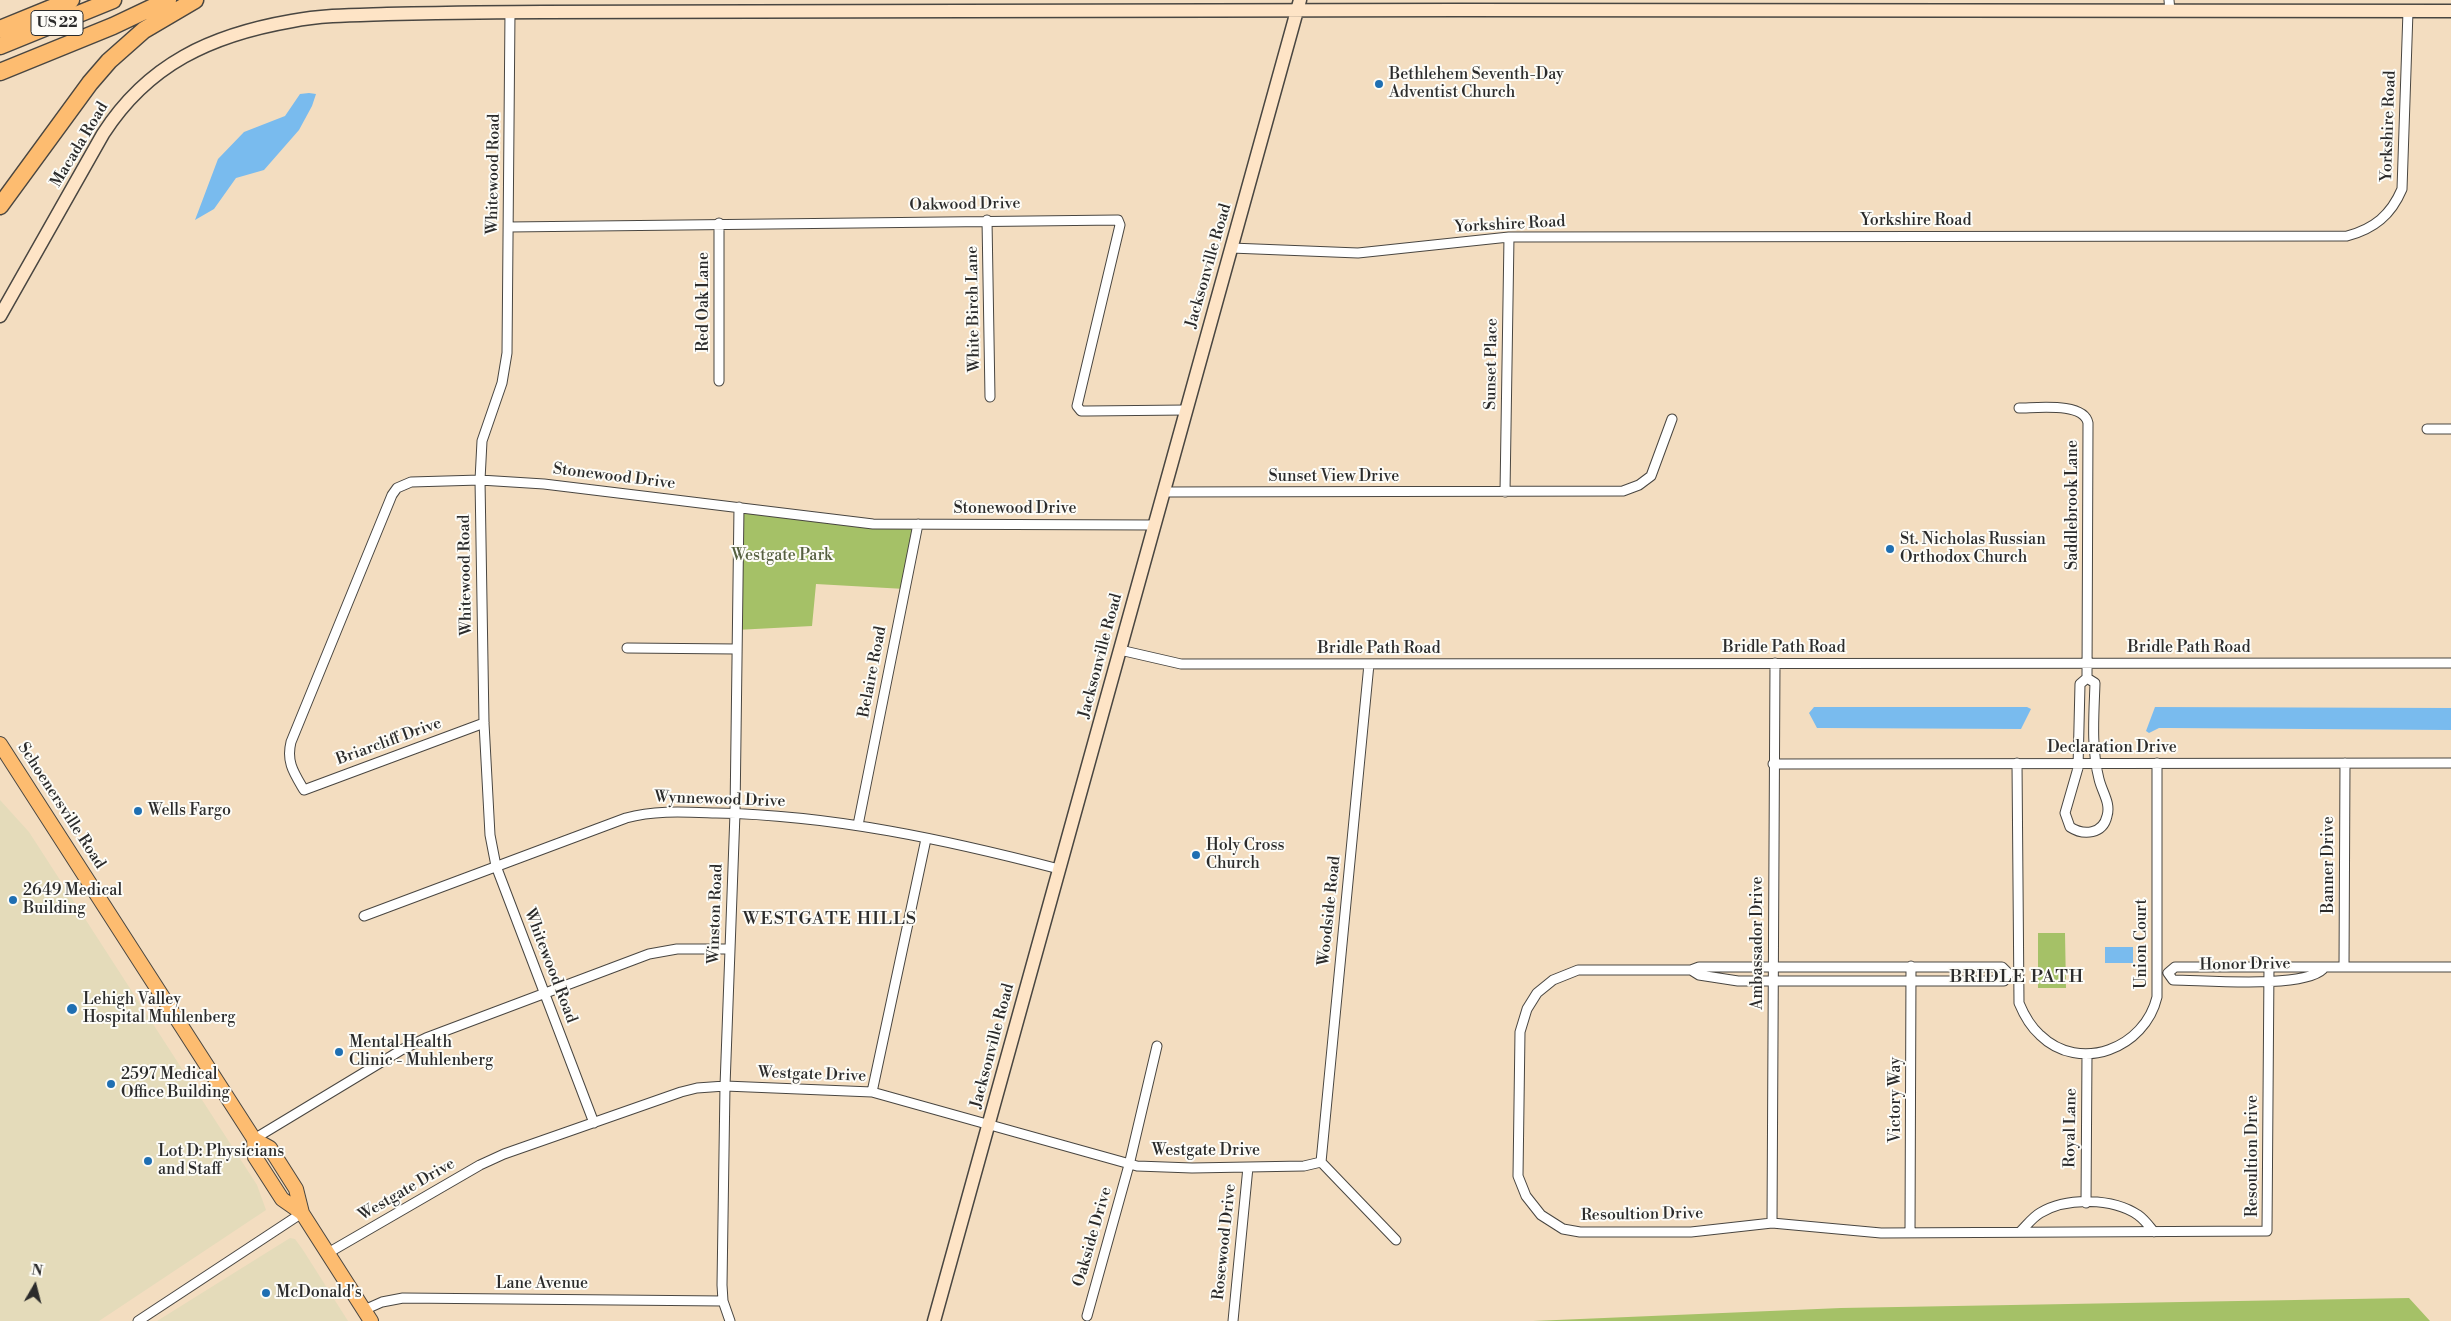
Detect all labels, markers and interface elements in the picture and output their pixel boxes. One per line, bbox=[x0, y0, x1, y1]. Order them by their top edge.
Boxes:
road number: US 22 bbox=[31, 10, 83, 36]
place label: Bethlehem Seventh-Day Adventist Church bbox=[1389, 65, 1564, 103]
street label: Yorkshire Road bbox=[2377, 70, 2401, 182]
marker: Bethlehem Seventh-Day Adventist Church bbox=[1373, 78, 1385, 90]
street label: Macada Road bbox=[47, 99, 113, 191]
street label: Whitewood Road bbox=[483, 113, 505, 235]
street label: Oakwood Drive bbox=[909, 194, 1021, 216]
street label: Jacksonville Road bbox=[1182, 202, 1236, 330]
street label: Yorkshire Road bbox=[1860, 211, 1972, 231]
street label: Yorkshire Road bbox=[1454, 213, 1566, 237]
street label: White Birch Lane bbox=[963, 246, 985, 372]
street label: Red Oak Lane bbox=[694, 252, 714, 352]
street label: Sunset Place bbox=[1482, 318, 1502, 410]
street label: Saddlebrook Lane bbox=[2063, 440, 2083, 570]
street label: Stonewood Drive bbox=[552, 460, 676, 494]
street label: Sunset View Drive bbox=[1269, 467, 1399, 487]
street label: Stonewood Drive bbox=[953, 499, 1077, 519]
street label: Whitewood Road bbox=[455, 514, 477, 636]
place label: St. Nicholas Russian Orthodox Church bbox=[1900, 530, 2046, 568]
marker: St. Nicholas Russian Orthodox Church bbox=[1884, 543, 1896, 555]
park label: Westgate Park bbox=[732, 546, 832, 566]
street label: Jacksonville Road bbox=[1075, 591, 1127, 721]
street label: Belaire Road bbox=[855, 625, 891, 719]
street label: Bridle Path Road bbox=[1723, 638, 1845, 658]
street label: Bridle Path Road bbox=[2128, 638, 2250, 658]
street label: Bridle Path Road bbox=[1318, 639, 1440, 659]
street label: Briarcliff Drive bbox=[334, 714, 444, 770]
street label: Declaration Drive bbox=[2047, 738, 2177, 758]
street label: Schoenersville Road bbox=[13, 739, 109, 873]
street label: Wynnewood Drive bbox=[654, 788, 786, 812]
place label: Wells Fargo bbox=[148, 801, 231, 821]
marker: Wells Fargo bbox=[132, 805, 144, 817]
street label: Banner Drive bbox=[2319, 816, 2339, 914]
place label: Holy Cross Church bbox=[1206, 836, 1284, 874]
marker: Holy Cross Church bbox=[1190, 849, 1202, 861]
street label: Woodside Road bbox=[1315, 855, 1345, 967]
street label: Winston Road bbox=[705, 864, 727, 964]
street label: Ambassador Drive bbox=[1748, 876, 1768, 1010]
place label: 2649 Medical Building bbox=[23, 881, 122, 919]
marker: 2649 Medical Building bbox=[7, 894, 19, 906]
street label: Union Court bbox=[2132, 899, 2152, 989]
street label: Whitewood Road bbox=[519, 906, 581, 1026]
district label: WESTGATE HILLS bbox=[741, 909, 919, 931]
street label: Honor Drive bbox=[2199, 955, 2291, 975]
district label: BRIDLE PATH bbox=[1948, 967, 2086, 989]
street label: Jacksonville Road bbox=[967, 981, 1019, 1111]
place label: Lehigh Valley Hospital Muhlenberg bbox=[83, 990, 236, 1028]
marker: Lehigh Valley Hospital Muhlenberg bbox=[65, 1002, 79, 1016]
place label: Mental Health Clinic - Muhlenberg bbox=[349, 1033, 493, 1071]
marker: Mental Health Clinic - Muhlenberg bbox=[333, 1046, 345, 1058]
street label: Victory Way bbox=[1886, 1057, 1906, 1143]
street label: Westgate Drive bbox=[757, 1064, 867, 1086]
place label: 2597 Medical Office Building bbox=[121, 1065, 230, 1103]
marker: 2597 Medical Office Building bbox=[105, 1078, 117, 1090]
street label: Royal Lane bbox=[2061, 1088, 2081, 1168]
street label: Resoultion Drive bbox=[2243, 1095, 2263, 1217]
street label: Westgate Drive bbox=[1152, 1141, 1260, 1161]
place label: Lot D: Physicians and Staff bbox=[158, 1142, 284, 1180]
marker: Lot D: Physicians and Staff bbox=[142, 1155, 154, 1167]
street label: Westgate Drive bbox=[355, 1155, 459, 1225]
street label: Rosewood Drive bbox=[1209, 1183, 1241, 1301]
street label: Oakside Drive bbox=[1070, 1185, 1116, 1289]
street label: Resoultion Drive bbox=[1581, 1204, 1703, 1226]
north arrow bbox=[10, 1261, 60, 1311]
text: N bbox=[30, 1261, 44, 1281]
street label: Lane Avenue bbox=[496, 1274, 588, 1294]
place label: McDonald's bbox=[276, 1283, 362, 1303]
marker: McDonald's bbox=[260, 1287, 272, 1299]

